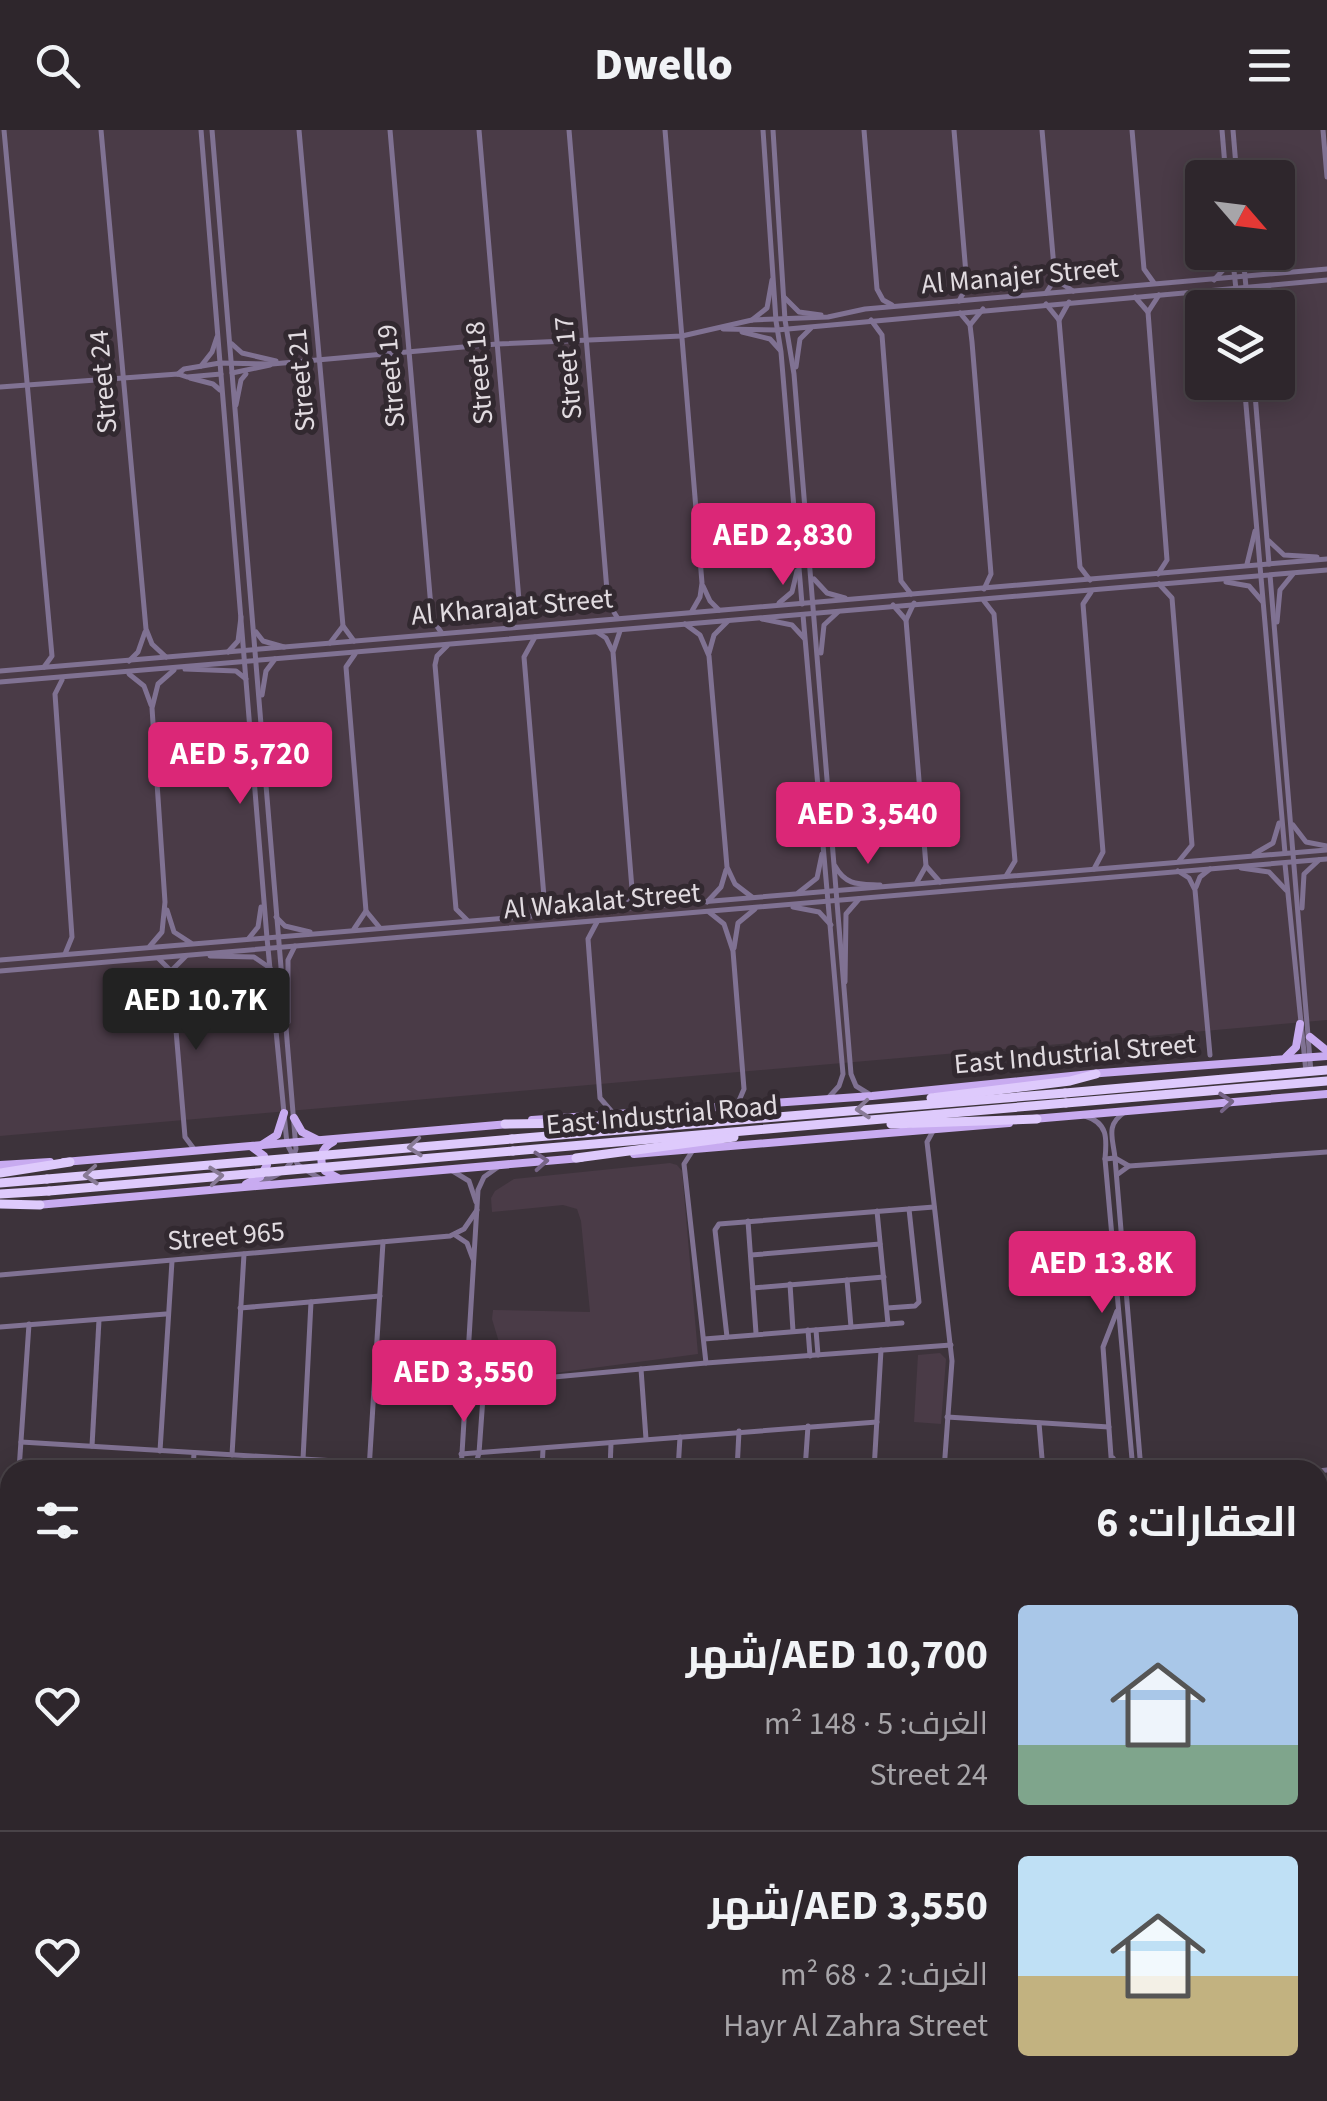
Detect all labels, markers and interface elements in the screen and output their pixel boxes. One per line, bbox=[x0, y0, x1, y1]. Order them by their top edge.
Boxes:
text: Dwello bbox=[594, 33, 733, 97]
icon: search bbox=[30, 38, 85, 93]
icon: menu bbox=[1242, 38, 1297, 93]
north arrow bbox=[1185, 160, 1295, 270]
map controls bbox=[1185, 160, 1295, 400]
street label: Al Manajer Street bbox=[920, 247, 1121, 305]
button: layers bbox=[1185, 290, 1295, 400]
street label: Street 17 bbox=[544, 315, 592, 421]
street label: Street 18 bbox=[455, 320, 503, 426]
street label: Street 19 bbox=[367, 323, 415, 429]
street label: Street 21 bbox=[277, 327, 325, 433]
street label: Street 24 bbox=[79, 329, 127, 435]
pin: AED 2,830 bbox=[669, 503, 897, 588]
text: AED 2,830 bbox=[713, 512, 853, 558]
street label: Al Kharajat Street bbox=[409, 578, 615, 636]
pin: AED 5,720 bbox=[126, 722, 354, 807]
text: AED 5,720 bbox=[170, 731, 310, 777]
pin: AED 3,540 bbox=[754, 782, 982, 867]
text: AED 3,540 bbox=[798, 791, 938, 837]
street label: Al Wakalat Street bbox=[502, 872, 703, 930]
pin: AED 10.7K bbox=[82, 968, 310, 1053]
text: AED 10.7K bbox=[125, 977, 267, 1023]
street label: East Industrial Street bbox=[952, 1023, 1198, 1085]
street label: East Industrial Road bbox=[544, 1085, 780, 1145]
one-way arrow bbox=[1218, 1092, 1234, 1113]
one-way arrow bbox=[854, 1097, 870, 1119]
one-way arrow bbox=[407, 1136, 423, 1157]
one-way arrow bbox=[533, 1151, 549, 1172]
one-way arrow bbox=[83, 1163, 99, 1185]
one-way arrow bbox=[208, 1166, 224, 1188]
street label: Street 965 bbox=[166, 1211, 286, 1261]
pin: AED 13.8K bbox=[988, 1231, 1216, 1316]
text: AED 13.8K bbox=[1031, 1240, 1173, 1286]
pin: AED 3,550 bbox=[350, 1340, 578, 1425]
text: AED 3,550 bbox=[394, 1349, 534, 1395]
icon: filters bbox=[30, 1493, 85, 1548]
text: العقارات: 6 bbox=[1096, 1493, 1298, 1553]
text: AED 10,700/شهر bbox=[686, 1625, 988, 1685]
icon: home bbox=[1098, 1645, 1218, 1765]
icon: heart bbox=[30, 1678, 85, 1733]
text: الغرف: 5 · 148 m² bbox=[764, 1701, 988, 1747]
text: Street 24 bbox=[870, 1752, 988, 1798]
text: AED 3,550/شهر bbox=[708, 1876, 988, 1936]
icon: home bbox=[1098, 1896, 1218, 2016]
icon: heart bbox=[30, 1929, 85, 1984]
text: الغرف: 2 · 68 m² bbox=[780, 1952, 988, 1998]
text: Hayr Al Zahra Street bbox=[723, 2003, 988, 2049]

